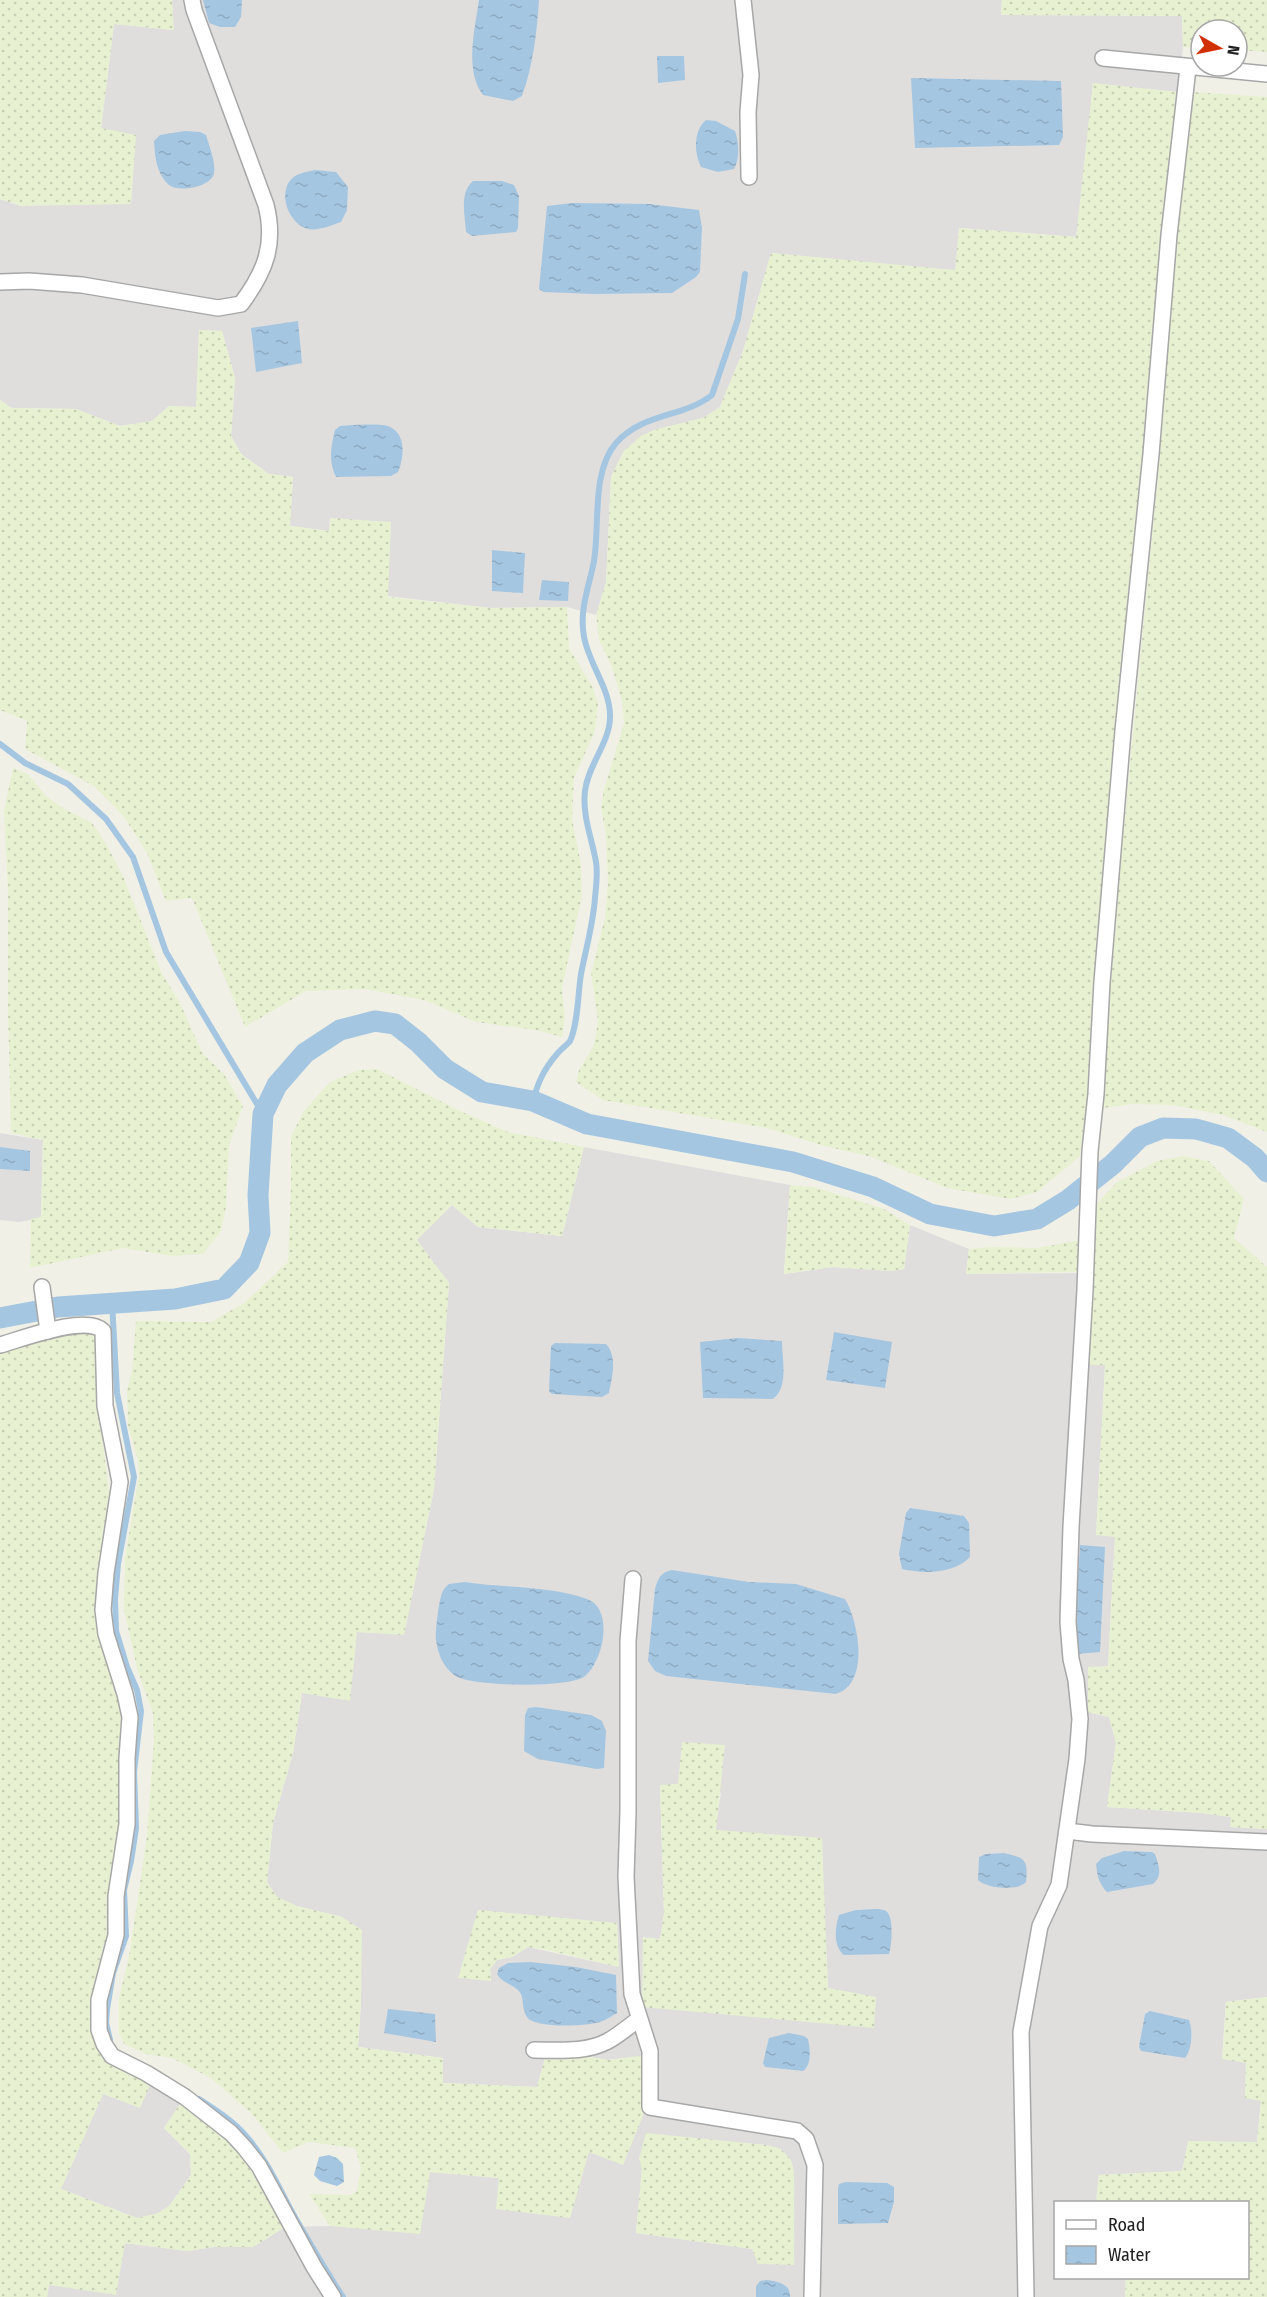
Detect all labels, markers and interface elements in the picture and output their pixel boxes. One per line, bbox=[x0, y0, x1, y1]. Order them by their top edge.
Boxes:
north arrow bbox=[1189, 18, 1249, 78]
text: N bbox=[1223, 44, 1243, 56]
legend bbox=[1054, 2201, 1249, 2279]
text: Road bbox=[1108, 2214, 1145, 2236]
text: Water bbox=[1108, 2244, 1151, 2266]

